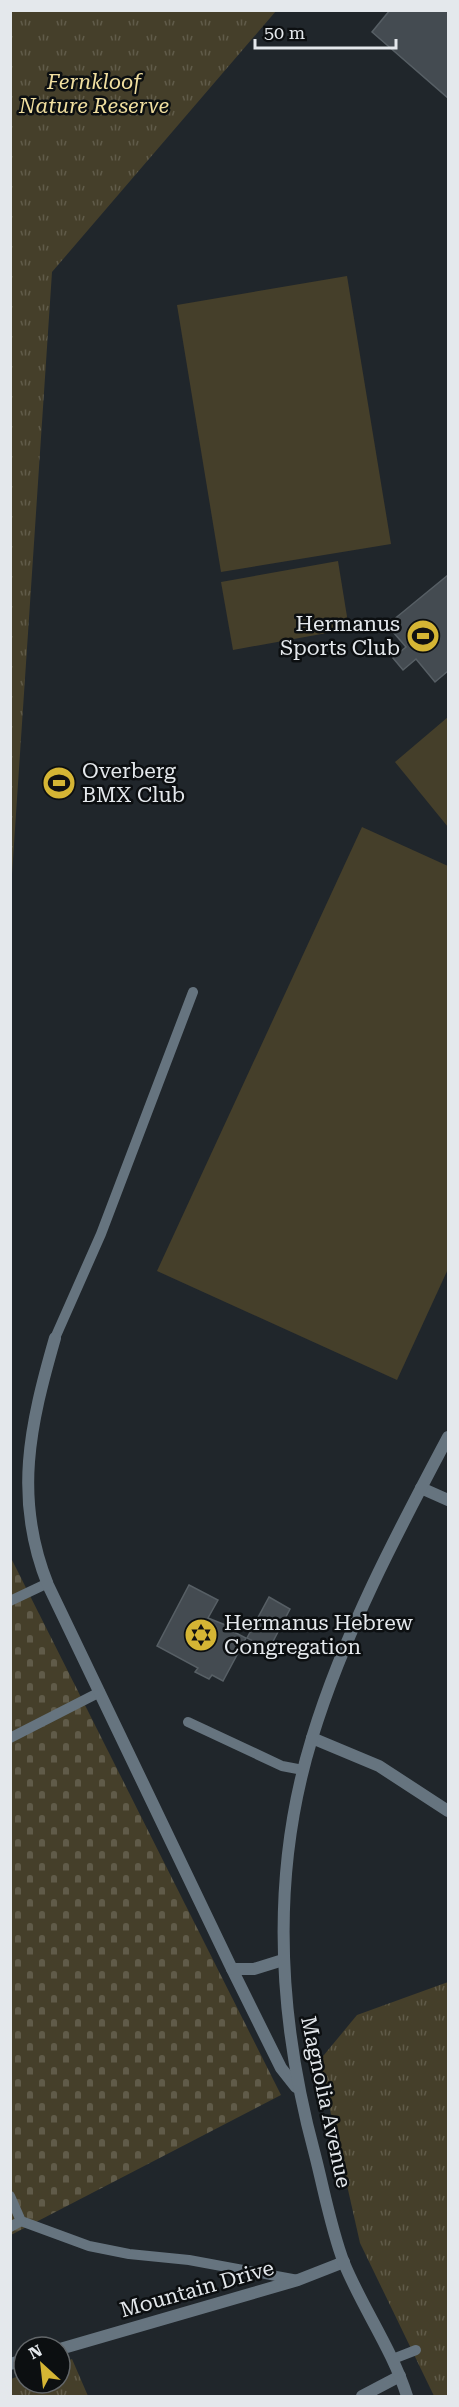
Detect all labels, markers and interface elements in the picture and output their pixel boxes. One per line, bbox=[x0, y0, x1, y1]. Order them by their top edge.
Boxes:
scale bar bbox=[255, 12, 396, 50]
text: 50 m bbox=[264, 22, 305, 43]
park label: Fernkloof Nature Reserve bbox=[18, 70, 169, 118]
place label: Hermanus Sports Club bbox=[280, 612, 400, 660]
sports icon: Hermanus Sports Club bbox=[405, 618, 441, 654]
place label: Overberg BMX Club bbox=[82, 759, 185, 807]
sports icon: Overberg BMX Club bbox=[41, 765, 77, 801]
place label: Hermanus Hebrew Congregation bbox=[224, 1611, 414, 1659]
synagogue icon: Hermanus Hebrew Congregation bbox=[183, 1617, 219, 1653]
street label: Magnolia Avenue bbox=[296, 2014, 356, 2190]
street label: Mountain Drive bbox=[117, 2256, 277, 2322]
north arrow bbox=[12, 2335, 72, 2395]
text: N bbox=[26, 2341, 45, 2363]

